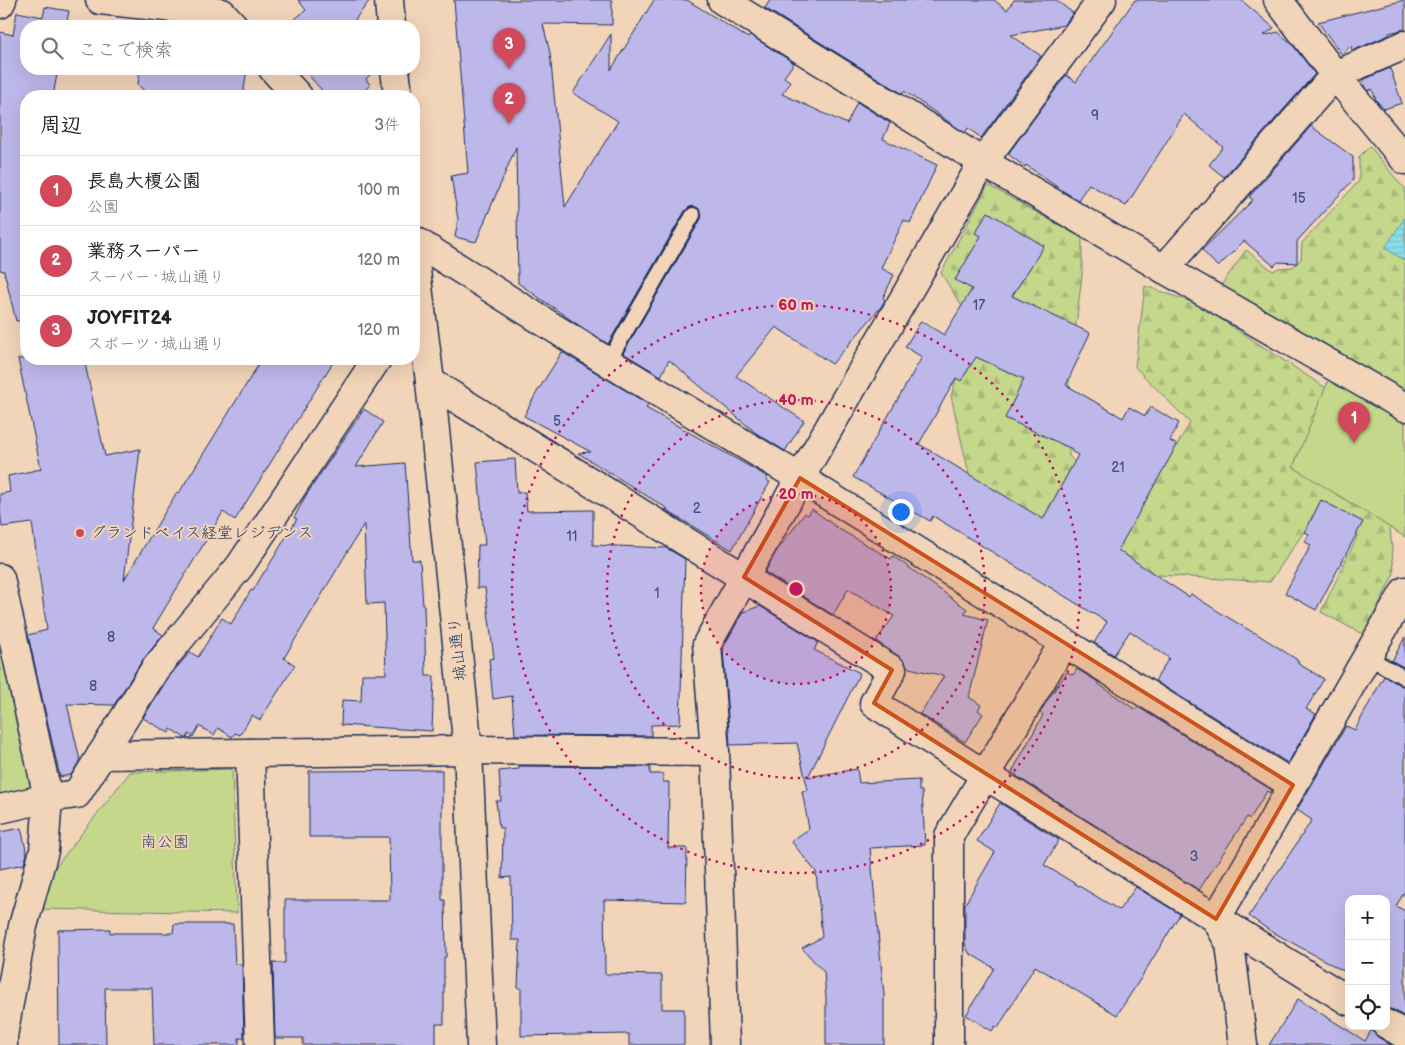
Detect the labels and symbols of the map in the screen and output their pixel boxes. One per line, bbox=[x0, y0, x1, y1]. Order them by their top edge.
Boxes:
pin: 3 bbox=[493, 28, 525, 69]
pin: 2 bbox=[493, 83, 525, 124]
house number: 9 bbox=[1091, 107, 1099, 124]
house number: 15 bbox=[1292, 190, 1306, 207]
text: 60 m bbox=[778, 296, 814, 315]
house number: 17 bbox=[973, 297, 985, 314]
text: 40 m bbox=[778, 391, 814, 410]
pin: 1 bbox=[1338, 402, 1370, 443]
house number: 5 bbox=[553, 413, 561, 430]
house number: 21 bbox=[1111, 459, 1125, 476]
text: 20 m bbox=[779, 485, 814, 504]
your location bbox=[888, 499, 914, 525]
house number: 2 bbox=[693, 500, 702, 517]
place label: グランドベイス経堂レジデンス bbox=[90, 524, 313, 543]
marker: グランドベイス経堂レジデンス bbox=[74, 527, 86, 539]
house number: 11 bbox=[567, 528, 577, 545]
centre of rings bbox=[787, 580, 805, 598]
house number: 1 bbox=[654, 585, 660, 602]
street label: 城山通り bbox=[445, 616, 471, 682]
house number: 8 bbox=[107, 629, 115, 646]
house number: 8 bbox=[89, 678, 97, 695]
park label: 南公園 bbox=[141, 833, 189, 852]
house number: 3 bbox=[1190, 848, 1198, 865]

